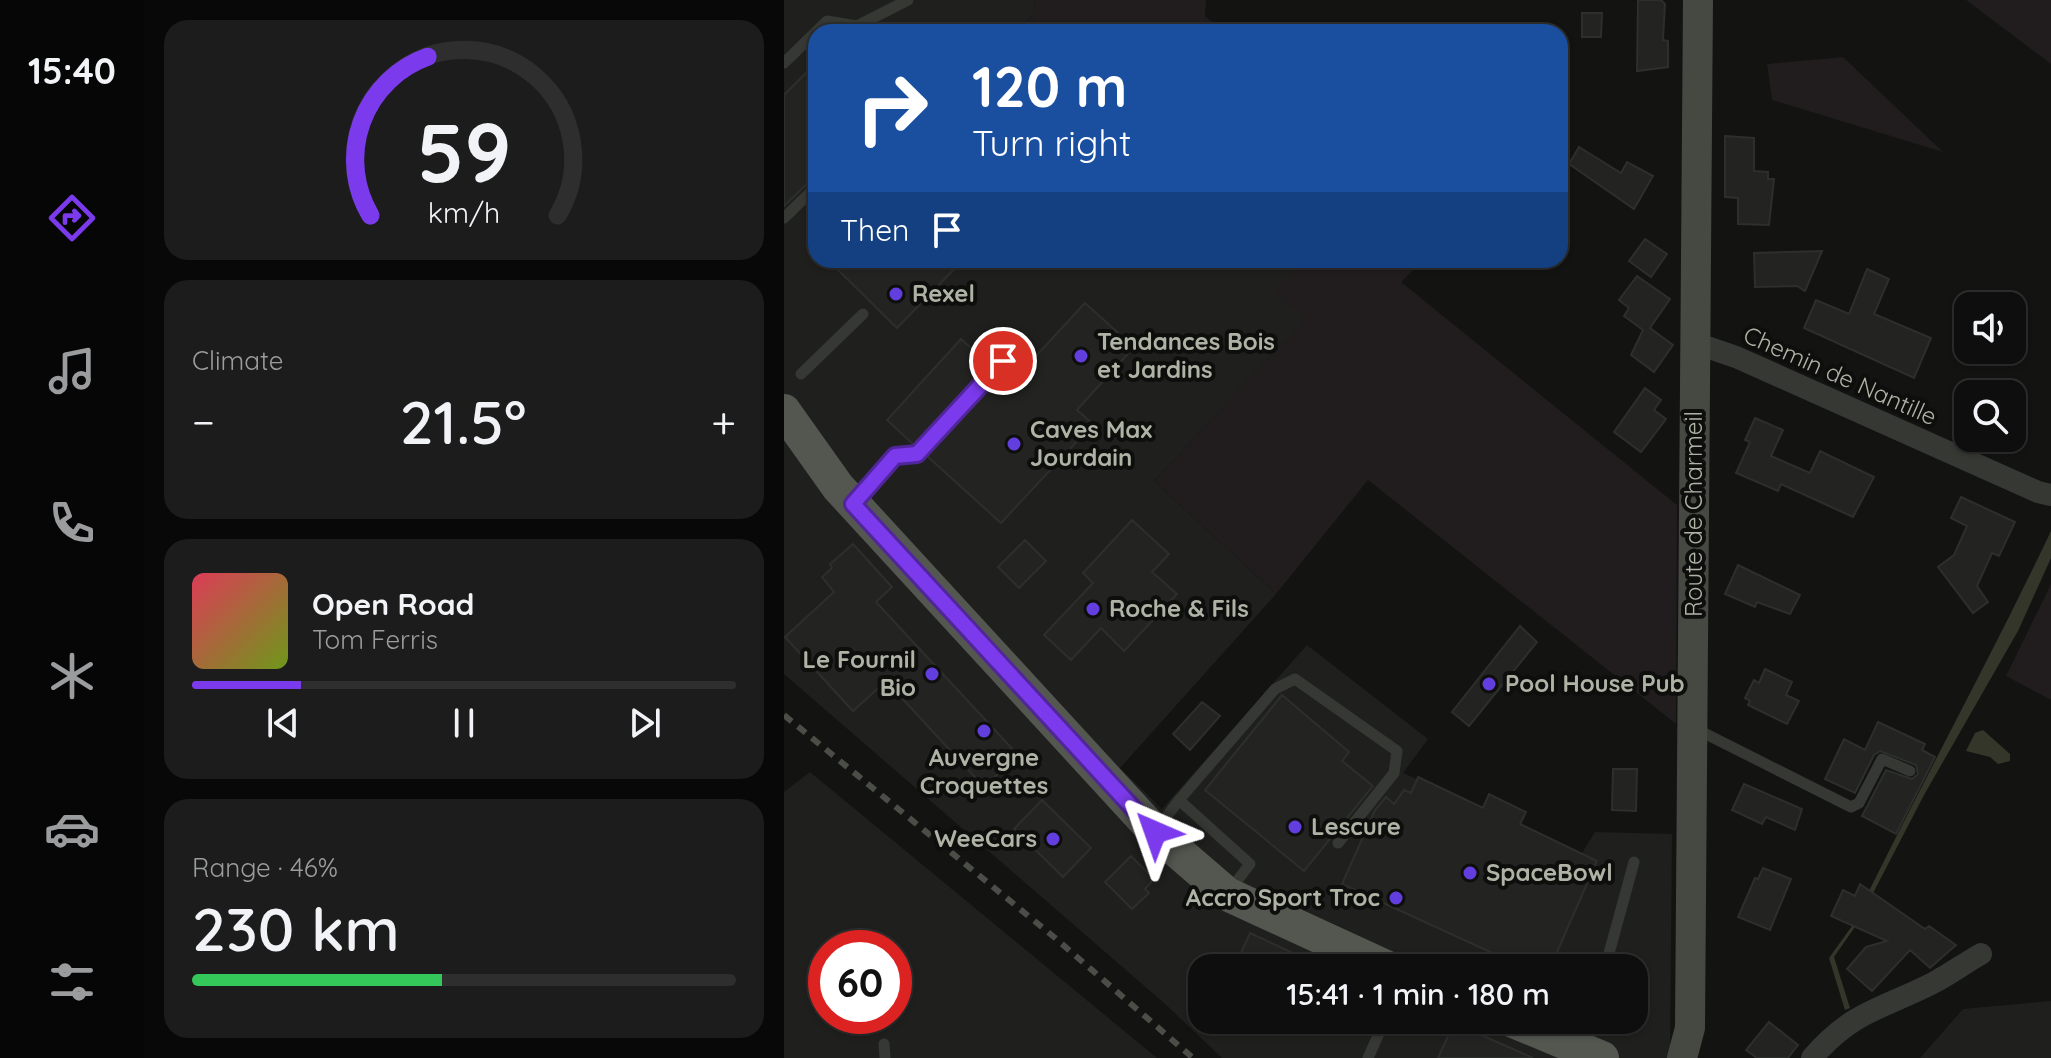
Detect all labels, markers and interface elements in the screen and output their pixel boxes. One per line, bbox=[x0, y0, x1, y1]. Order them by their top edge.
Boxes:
text: 15:40 bbox=[28, 48, 116, 93]
text: 120 m bbox=[972, 51, 1127, 121]
icon: right bbox=[840, 56, 944, 160]
text: 59 bbox=[416, 98, 512, 202]
text: Turn right bbox=[972, 120, 1131, 165]
icon: directions bbox=[44, 190, 100, 246]
text: km/h bbox=[428, 194, 500, 230]
icon: arrive bbox=[925, 208, 969, 252]
text: Then bbox=[840, 211, 909, 249]
place label: Rexel bbox=[912, 278, 975, 308]
marker: Rexel bbox=[887, 285, 905, 303]
map controls bbox=[1954, 292, 2026, 452]
button: sound bbox=[1954, 292, 2026, 364]
street label: Chemin de Nantille bbox=[1739, 319, 1942, 431]
place label: Tendances Bois et Jardins bbox=[1097, 326, 1275, 384]
pin bbox=[969, 327, 1037, 395]
icon: arrive bbox=[981, 339, 1025, 383]
icon: music bbox=[44, 343, 100, 399]
text: Climate bbox=[192, 344, 283, 377]
marker: Tendances Bois et Jardins bbox=[1072, 347, 1090, 365]
button: search bbox=[1954, 380, 2026, 452]
text: 21.5° bbox=[400, 384, 526, 459]
text: − bbox=[192, 394, 215, 449]
text: + bbox=[711, 394, 736, 449]
street label: Route de Charmeil bbox=[1678, 411, 1708, 617]
place label: Caves Max Jourdain bbox=[1030, 414, 1152, 472]
marker: Caves Max Jourdain bbox=[1005, 435, 1023, 453]
icon: phone bbox=[44, 495, 100, 551]
text: Open Road bbox=[312, 585, 474, 623]
place label: Roche & Fils bbox=[1109, 593, 1249, 623]
marker: Roche & Fils bbox=[1084, 600, 1102, 618]
text: Tom Ferris bbox=[312, 623, 438, 656]
place label: Le Fournil Bio bbox=[803, 644, 916, 702]
icon: climate bbox=[44, 648, 100, 704]
marker: Le Fournil Bio bbox=[923, 665, 941, 683]
place label: Pool House Pub bbox=[1505, 668, 1685, 698]
marker: Pool House Pub bbox=[1480, 675, 1498, 693]
icon: previous bbox=[261, 701, 305, 745]
icon: pause bbox=[442, 701, 486, 745]
icon: next bbox=[623, 701, 667, 745]
marker: Auvergne Croquettes bbox=[975, 722, 993, 740]
place label: Auvergne Croquettes bbox=[920, 742, 1048, 800]
position arrow bbox=[1113, 790, 1197, 874]
icon: car bbox=[44, 801, 100, 857]
place label: Lescure bbox=[1311, 811, 1401, 841]
marker: Lescure bbox=[1286, 818, 1304, 836]
place label: WeeCars bbox=[934, 823, 1037, 853]
marker: WeeCars bbox=[1044, 830, 1062, 848]
text: Range · 46% bbox=[192, 851, 338, 884]
place label: SpaceBowl bbox=[1486, 857, 1613, 887]
marker: SpaceBowl bbox=[1461, 864, 1479, 882]
place label: Accro Sport Troc bbox=[1186, 882, 1380, 912]
marker: Accro Sport Troc bbox=[1387, 889, 1405, 907]
text: 230 km bbox=[192, 891, 400, 966]
speed limit sign: 60 bbox=[808, 930, 912, 1034]
icon: filters bbox=[44, 954, 100, 1010]
text: 15:41 · 1 min · 180 m bbox=[1286, 975, 1550, 1013]

